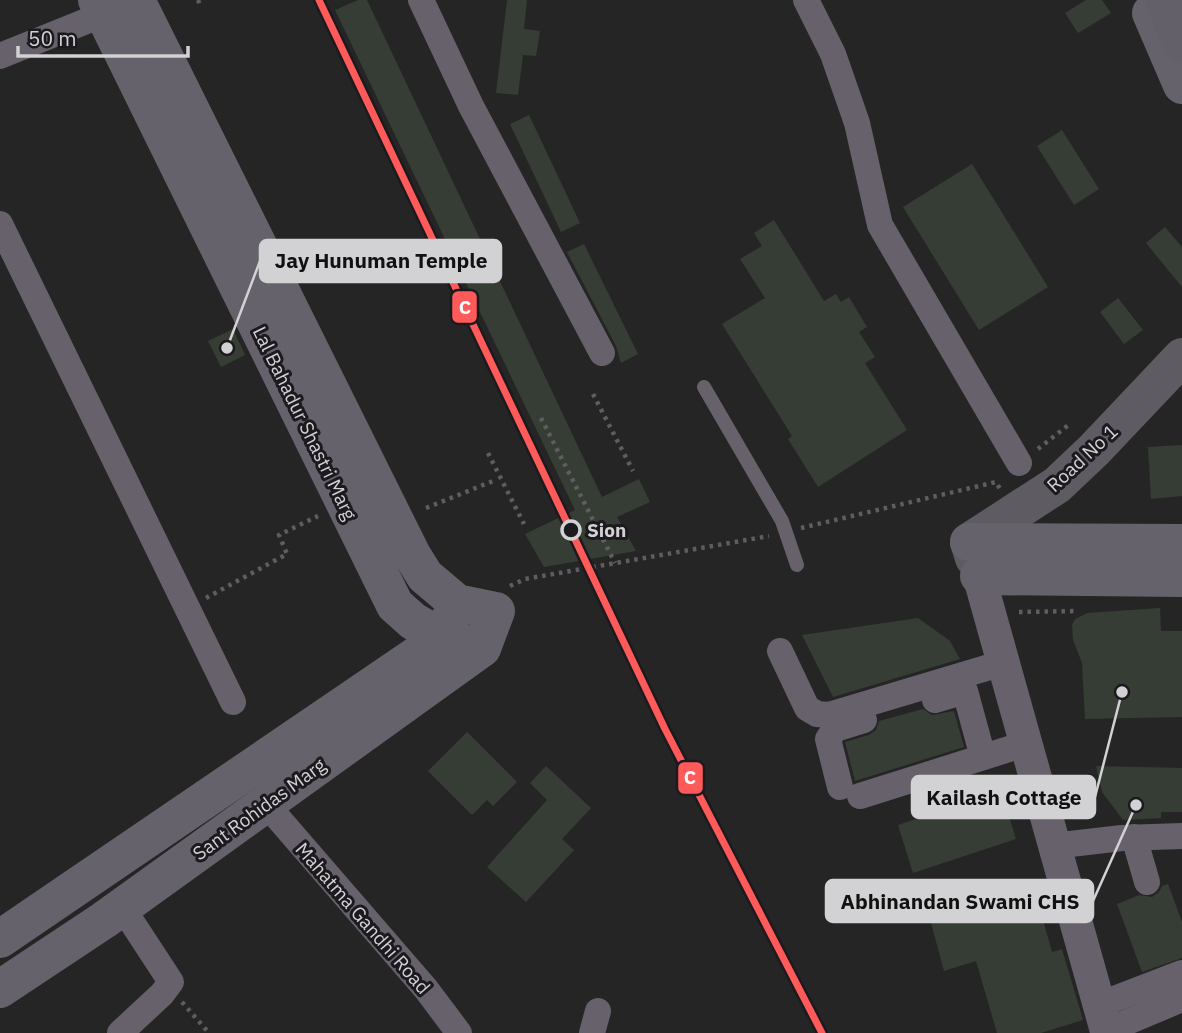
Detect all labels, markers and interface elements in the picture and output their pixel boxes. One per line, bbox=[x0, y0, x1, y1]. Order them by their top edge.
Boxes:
scale bar bbox=[18, 14, 187, 58]
text: 50 m bbox=[28, 24, 77, 52]
callout: Jay Hunuman Temple bbox=[260, 240, 501, 282]
text: Jay Hunuman Temple bbox=[274, 246, 488, 274]
line badge: C bbox=[451, 290, 478, 324]
text: C bbox=[459, 295, 471, 319]
street label: Lal Bahadur Shastri Marg bbox=[248, 322, 362, 524]
street label: Road No 1 bbox=[1042, 419, 1122, 497]
place label: Sion bbox=[587, 518, 626, 542]
marker: Sion bbox=[561, 520, 581, 540]
street label: Sant Rohidas Marg bbox=[188, 753, 330, 865]
line badge: C bbox=[677, 761, 704, 795]
text: C bbox=[684, 765, 696, 789]
callout: Kailash Cottage bbox=[912, 776, 1095, 818]
text: Kailash Cottage bbox=[926, 783, 1082, 811]
street label: Mahatma Gandhi Road bbox=[291, 837, 435, 999]
callout: Abhinandan Swami CHS bbox=[826, 880, 1093, 922]
text: Abhinandan Swami CHS bbox=[841, 887, 1079, 915]

